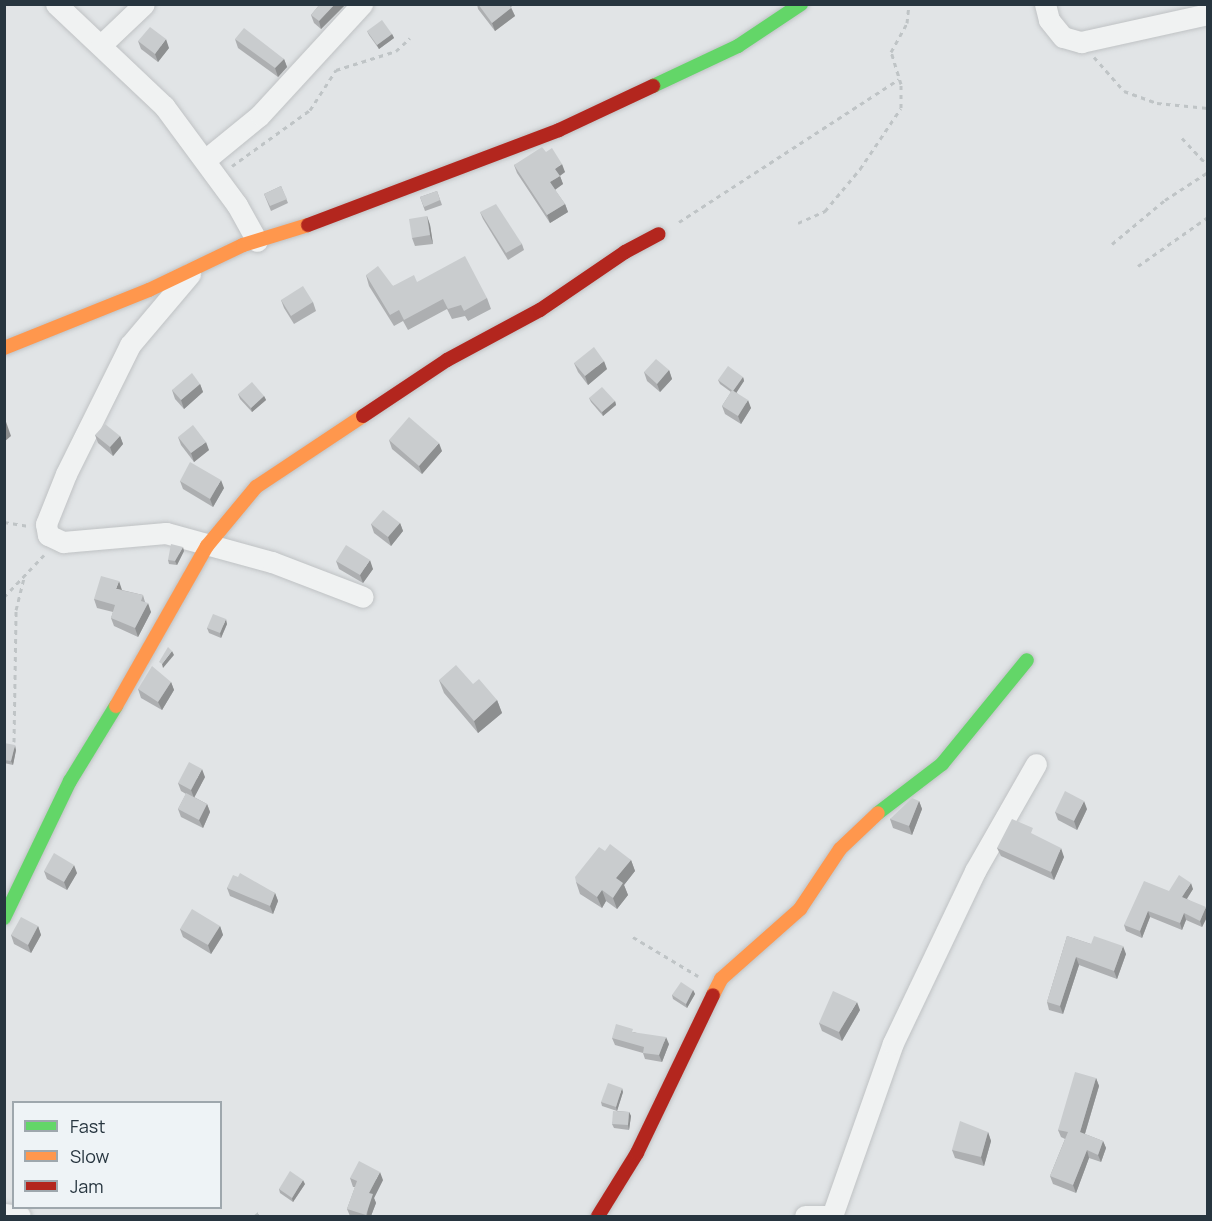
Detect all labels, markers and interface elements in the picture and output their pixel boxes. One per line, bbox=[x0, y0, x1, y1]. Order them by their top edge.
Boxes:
legend bbox=[12, 1101, 222, 1209]
text: Fast bbox=[70, 1114, 105, 1138]
text: Slow bbox=[70, 1144, 109, 1168]
text: Jam bbox=[70, 1174, 104, 1198]

